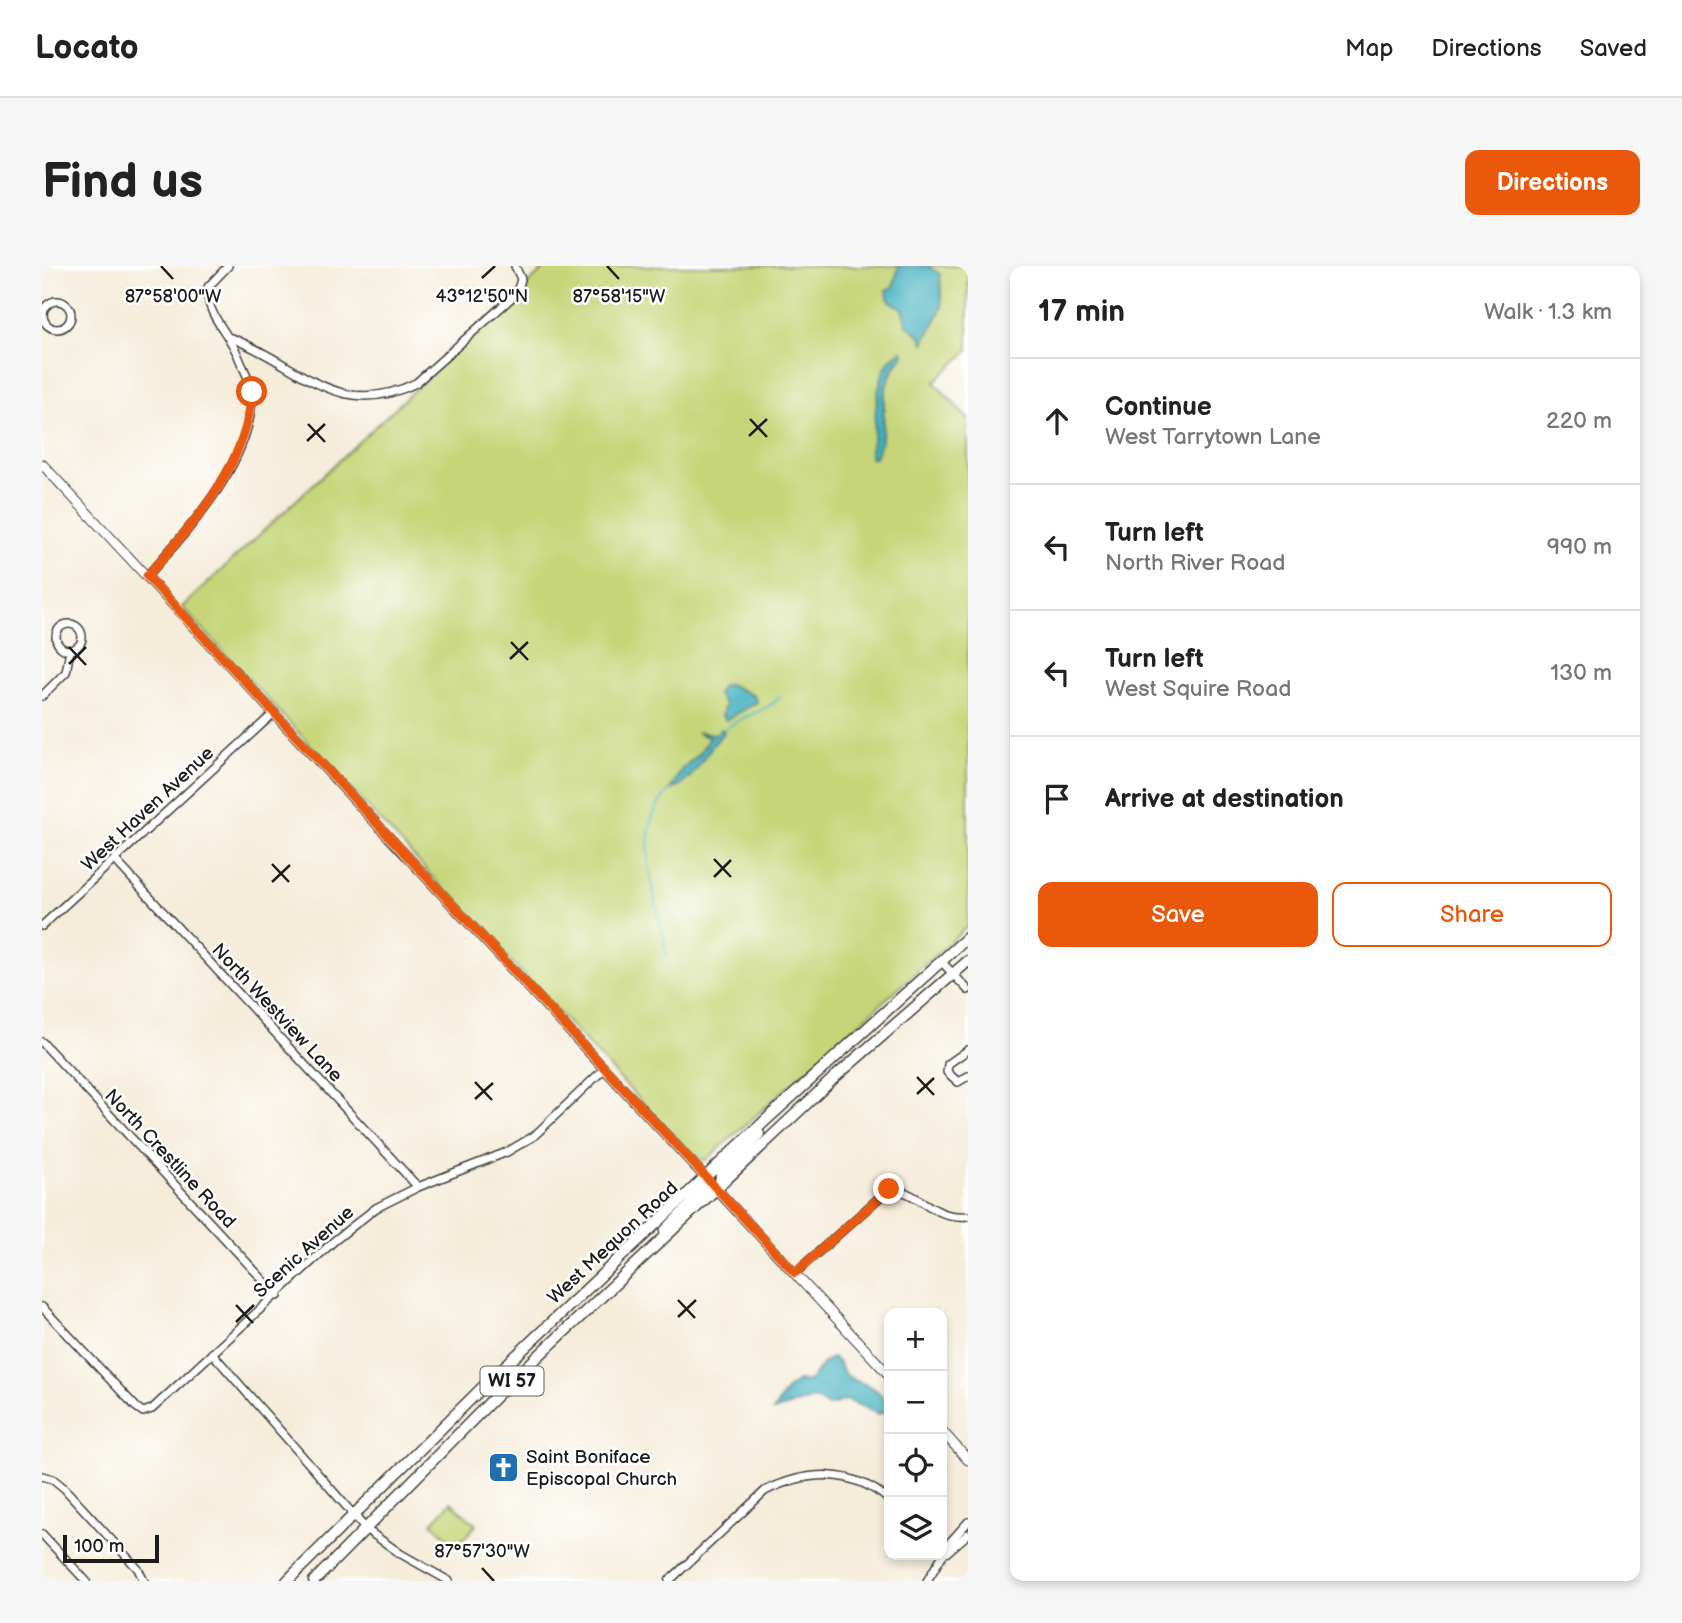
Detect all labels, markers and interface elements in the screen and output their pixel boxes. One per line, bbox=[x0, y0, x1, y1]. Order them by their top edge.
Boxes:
text: Locato bbox=[35, 28, 139, 68]
text: Map bbox=[1345, 34, 1393, 63]
text: Directions bbox=[1431, 34, 1542, 63]
text: Saved bbox=[1580, 34, 1647, 63]
button: Directions bbox=[1465, 150, 1640, 215]
text: Find us bbox=[42, 153, 203, 212]
text: 87°58'00"W bbox=[125, 286, 222, 307]
text: 43°12'50"N bbox=[436, 286, 528, 307]
text: 87°58'15"W bbox=[573, 286, 666, 307]
text: 17 min bbox=[1038, 294, 1125, 330]
text: Walk · 1.3 km bbox=[1484, 298, 1612, 326]
route start bbox=[236, 376, 267, 407]
text: Continue bbox=[1105, 392, 1212, 423]
icon: ahead bbox=[1038, 402, 1076, 440]
text: 220 m bbox=[1546, 407, 1612, 435]
text: West Tarrytown Lane bbox=[1105, 423, 1321, 451]
text: Turn left bbox=[1105, 518, 1204, 549]
icon: left bbox=[1038, 528, 1076, 566]
text: 990 m bbox=[1547, 533, 1612, 561]
text: North River Road bbox=[1105, 549, 1285, 577]
text: Turn left bbox=[1105, 644, 1204, 675]
icon: left bbox=[1038, 654, 1076, 692]
text: 130 m bbox=[1550, 659, 1612, 687]
text: West Squire Road bbox=[1105, 675, 1291, 703]
street label: West Haven Avenue bbox=[77, 742, 219, 876]
icon: arrive bbox=[1038, 780, 1076, 818]
text: Arrive at destination bbox=[1105, 784, 1344, 815]
button: Save bbox=[1038, 882, 1318, 947]
button: Share bbox=[1332, 882, 1612, 947]
street label: North Westview Lane bbox=[207, 939, 347, 1087]
street label: North Crestline Road bbox=[99, 1085, 240, 1233]
route end bbox=[873, 1173, 904, 1204]
street label: West Mequon Road bbox=[543, 1177, 683, 1309]
street label: Scenic Avenue bbox=[249, 1201, 359, 1303]
map controls bbox=[884, 1308, 947, 1560]
button: + bbox=[884, 1308, 947, 1371]
road number: WI 57 bbox=[480, 1366, 544, 1396]
button: − bbox=[884, 1371, 947, 1434]
button: locate bbox=[884, 1434, 947, 1497]
place label: Saint Boniface Episcopal Church bbox=[526, 1446, 677, 1491]
church icon: Saint Boniface Episcopal Church bbox=[486, 1450, 520, 1484]
button: layers bbox=[884, 1497, 947, 1560]
scale bar bbox=[63, 1532, 159, 1564]
text: 100 m bbox=[74, 1535, 125, 1558]
text: 87°57'30"W bbox=[434, 1541, 530, 1562]

